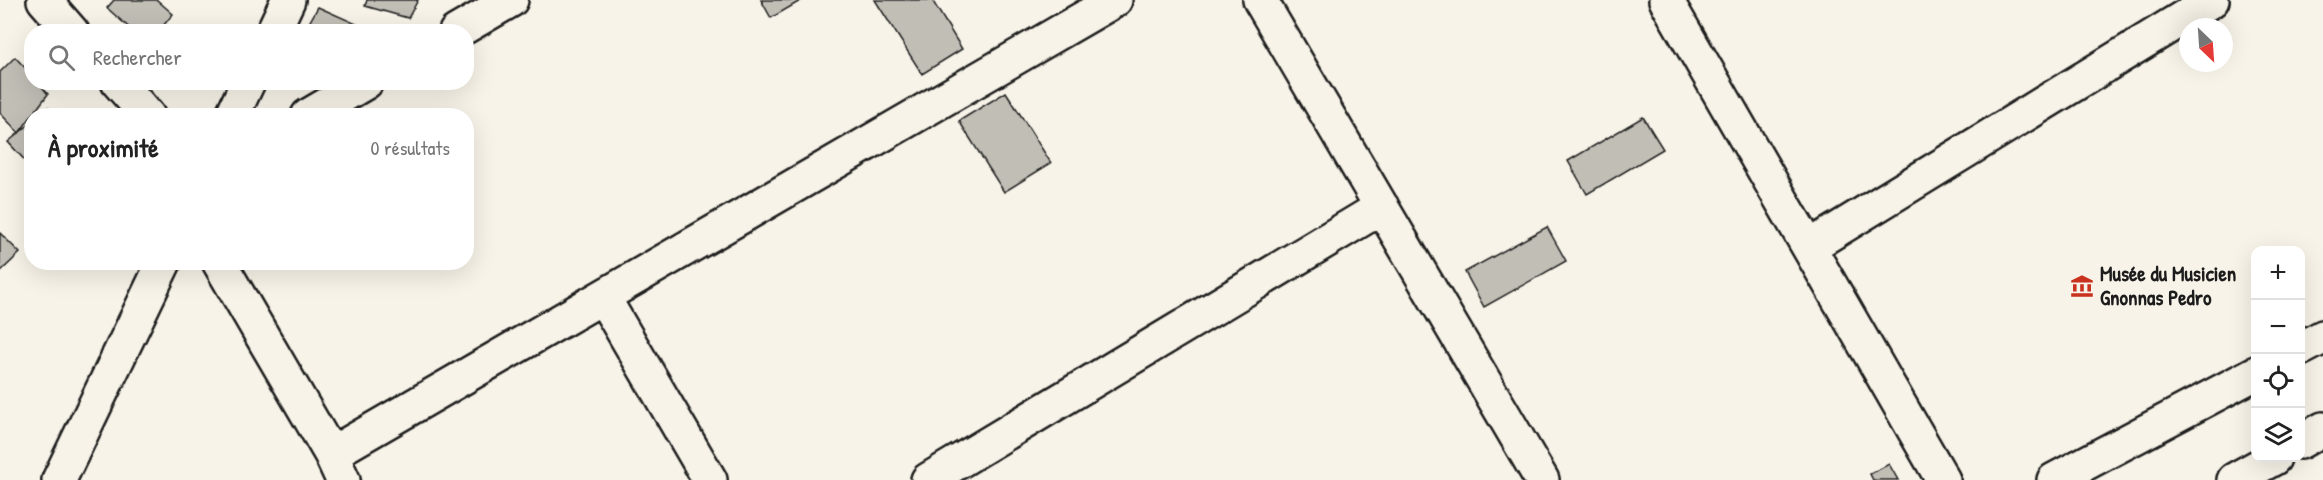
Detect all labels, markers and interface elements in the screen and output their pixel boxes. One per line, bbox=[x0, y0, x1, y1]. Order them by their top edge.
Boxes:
north arrow bbox=[2179, 18, 2233, 72]
search box bbox=[24, 24, 474, 90]
icon: search bbox=[45, 41, 78, 74]
text: Rechercher bbox=[93, 42, 182, 72]
text: À proximité bbox=[48, 130, 159, 165]
text: 0 résultats bbox=[370, 134, 450, 161]
map controls bbox=[2251, 246, 2305, 462]
button: + bbox=[2251, 246, 2305, 300]
place label: Musée du Musicien Gnonnas Pedro bbox=[2100, 259, 2236, 312]
museum icon: Musée du Musicien Gnonnas Pedro bbox=[2069, 273, 2095, 299]
button: − bbox=[2251, 300, 2305, 354]
button: locate bbox=[2251, 354, 2305, 408]
button: layers bbox=[2251, 408, 2305, 462]

